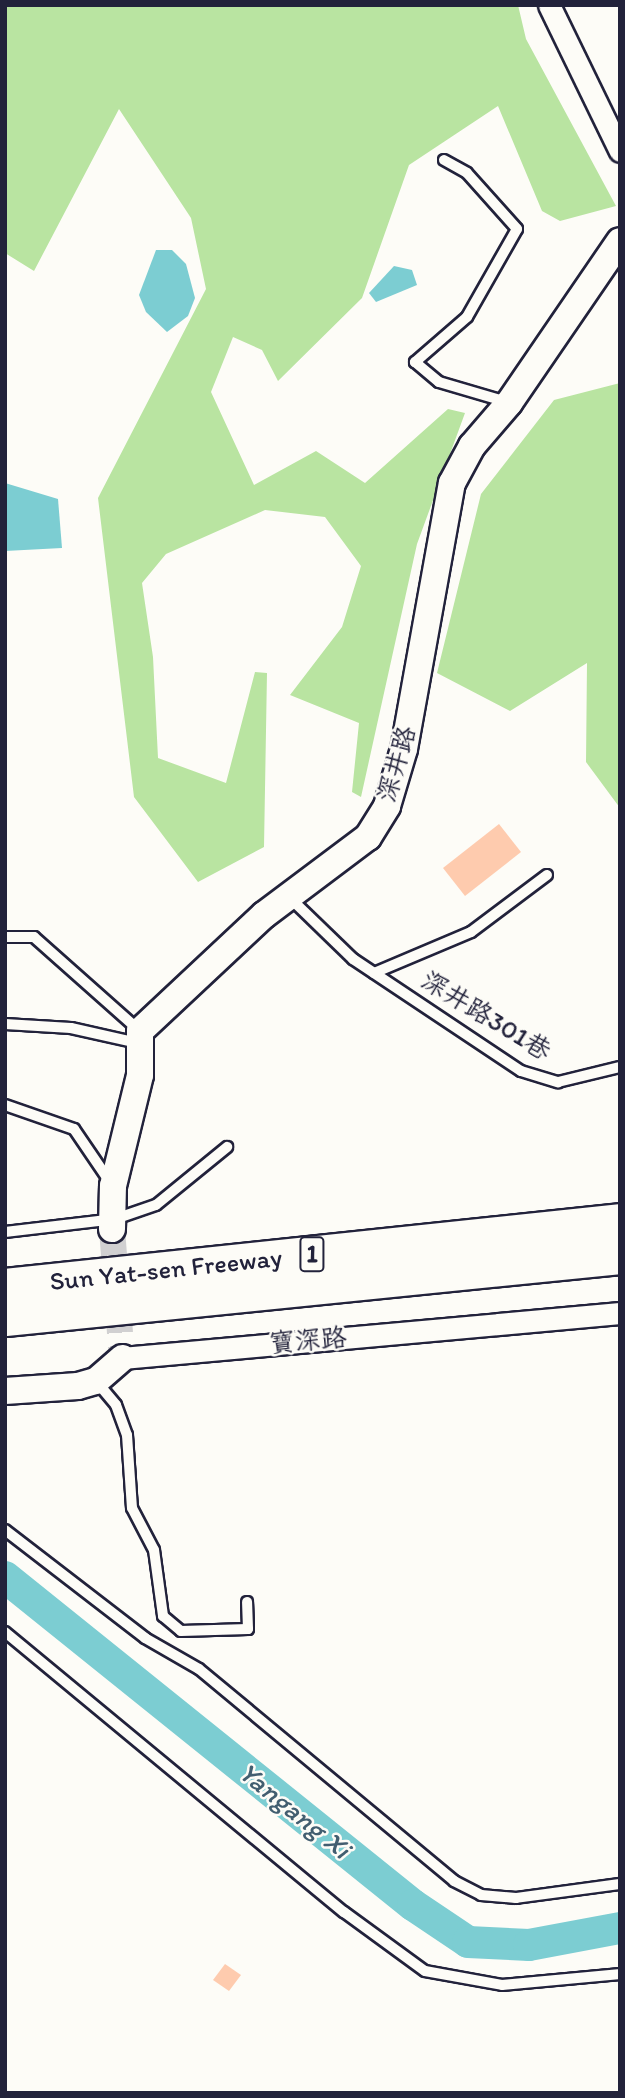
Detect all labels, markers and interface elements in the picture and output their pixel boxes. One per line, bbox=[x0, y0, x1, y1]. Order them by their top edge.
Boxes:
street label: 深井路 bbox=[371, 722, 423, 806]
street label: 深井路301巷 bbox=[415, 965, 557, 1067]
road number: 1 bbox=[298, 1234, 326, 1274]
street label: Sun Yat-sen Freeway bbox=[49, 1242, 283, 1298]
street label: 寶深路 bbox=[268, 1322, 348, 1360]
water label: Yangang Xi bbox=[232, 1755, 358, 1865]

